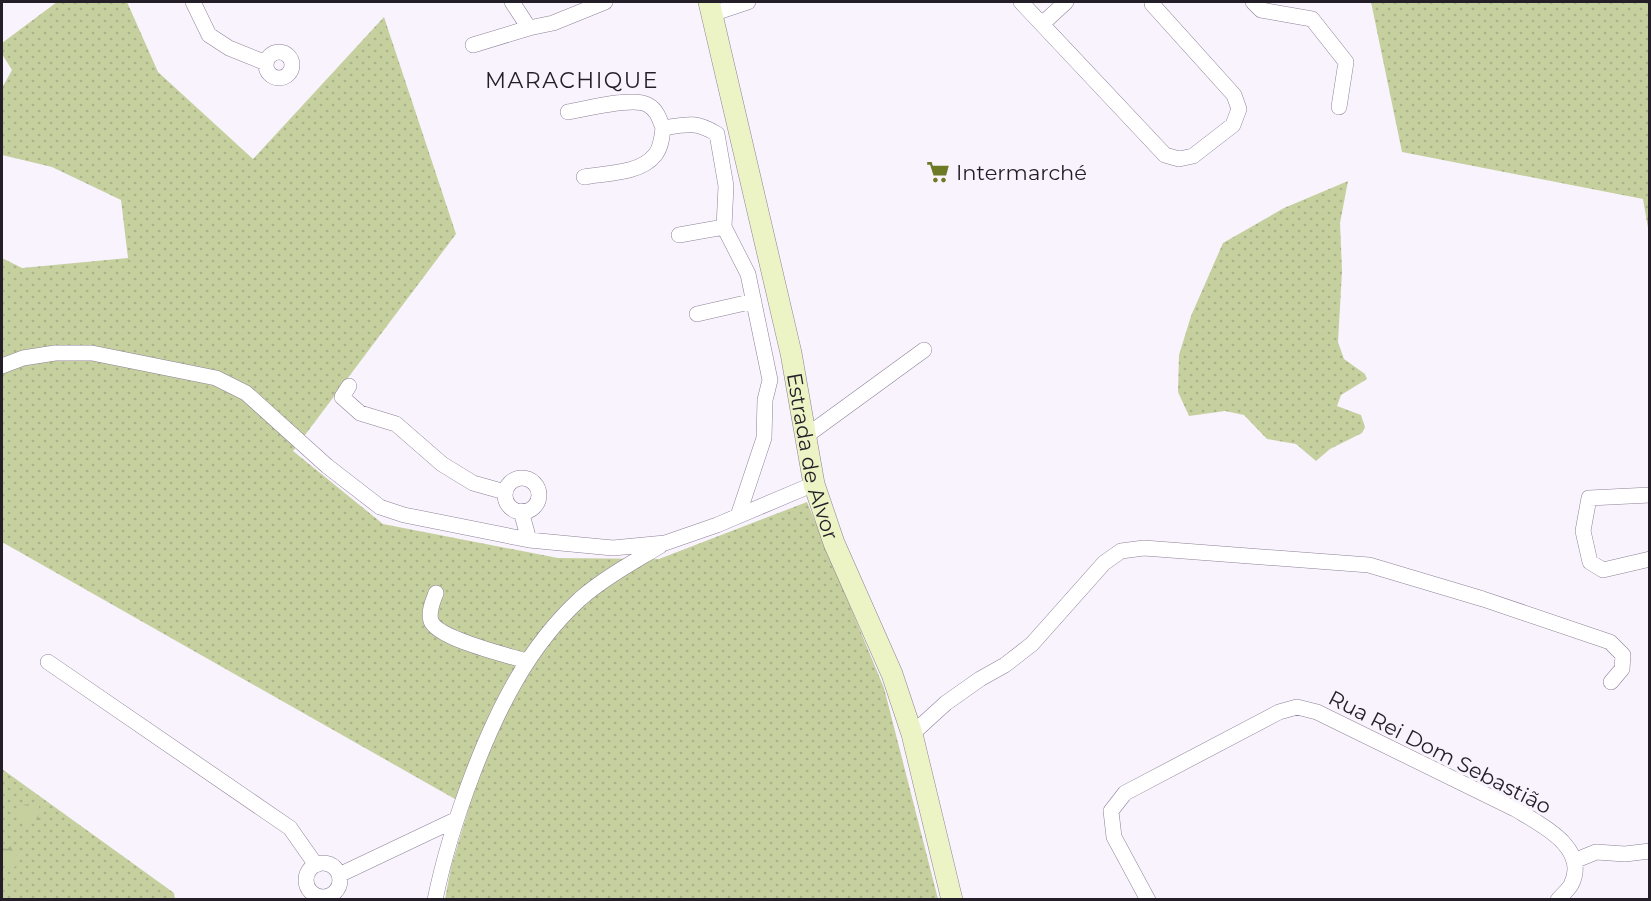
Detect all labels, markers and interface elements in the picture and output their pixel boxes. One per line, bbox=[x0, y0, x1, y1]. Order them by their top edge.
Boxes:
district label: MARACHIQUE bbox=[485, 67, 659, 94]
supermarket icon: Intermarché bbox=[925, 159, 951, 185]
place label: Intermarché bbox=[956, 160, 1087, 185]
street label: Estrada de Alvor bbox=[782, 371, 844, 543]
street label: Rua Rei Dom Sebastião bbox=[1324, 685, 1556, 819]

